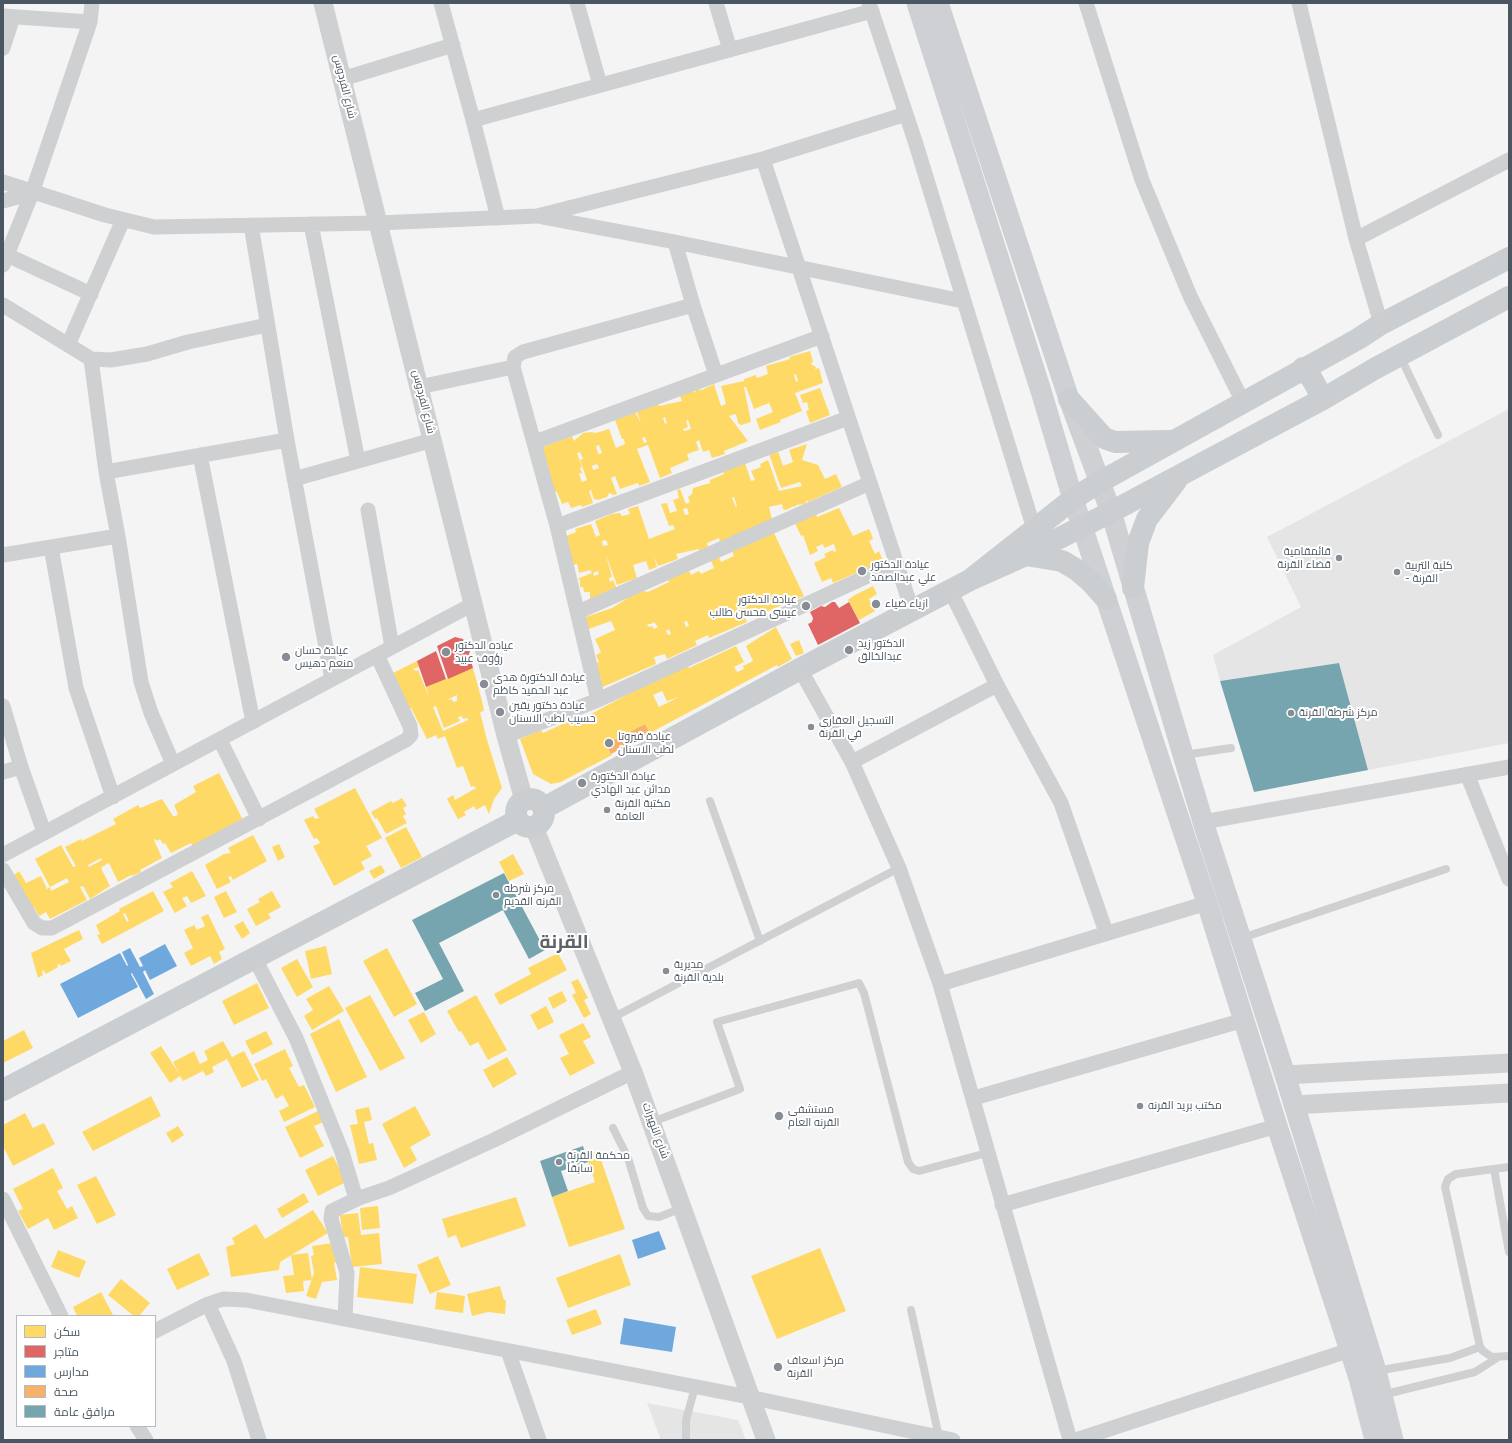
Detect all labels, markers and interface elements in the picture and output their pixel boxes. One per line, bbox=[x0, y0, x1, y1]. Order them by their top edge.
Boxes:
street label: شارع الفردوس bbox=[330, 54, 358, 120]
street label: شارع الفردوس bbox=[409, 369, 437, 435]
place label: قائمقامية قضاء القرنة bbox=[1277, 545, 1331, 571]
marker: قائمقامية قضاء القرنة bbox=[1334, 553, 1344, 563]
place label: عيادة الدكتور علي عبدالصمد bbox=[871, 558, 936, 584]
place label: كلية التربية - القرنة bbox=[1405, 559, 1453, 585]
marker: عيادة الدكتور علي عبدالصمد bbox=[856, 565, 868, 577]
marker: كلية التربية - القرنة bbox=[1392, 567, 1402, 577]
place label: عيادة الدكتور عيسى محسن طالب bbox=[709, 593, 797, 619]
place label: ازياء ضياء bbox=[885, 597, 928, 611]
marker: ازياء ضياء bbox=[870, 598, 882, 610]
marker: عيادة الدكتور عيسى محسن طالب bbox=[800, 600, 812, 612]
place label: الدكتور زيد عبدالخالق bbox=[858, 637, 905, 663]
place label: عياده الدكتور رؤوف عبيد bbox=[455, 639, 514, 665]
place label: عيادة حسان منعم دهيس bbox=[295, 644, 353, 670]
marker: الدكتور زيد عبدالخالق bbox=[843, 644, 855, 656]
marker: عياده الدكتور رؤوف عبيد bbox=[440, 646, 452, 658]
marker: عيادة حسان منعم دهيس bbox=[280, 651, 292, 663]
place label: عيادة الدكتورة هدى عبد الحميد كاظم bbox=[493, 671, 586, 697]
marker: عيادة الدكتورة هدى عبد الحميد كاظم bbox=[478, 678, 490, 690]
place label: عيادة دكتور يقين حسيب لطب الاسنان bbox=[509, 699, 596, 725]
marker: عيادة دكتور يقين حسيب لطب الاسنان bbox=[494, 706, 506, 718]
place label: مركز شرطة القرنة bbox=[1299, 706, 1378, 720]
marker: مركز شرطة القرنة bbox=[1286, 708, 1296, 718]
place label: التسجيل العقاري في القرنة bbox=[819, 714, 894, 740]
marker: التسجيل العقاري في القرنة bbox=[806, 722, 816, 732]
place label: عيادة فيروتا لطب الاسنان bbox=[618, 730, 674, 756]
marker: عيادة فيروتا لطب الاسنان bbox=[603, 737, 615, 749]
place label: عيادة الدكتورة مدائن عبد الهادي bbox=[591, 770, 670, 796]
marker: عيادة الدكتورة مدائن عبد الهادي bbox=[576, 777, 588, 789]
place label: مكتبة القرنة العامة bbox=[615, 797, 671, 823]
marker: مكتبة القرنة العامة bbox=[602, 805, 612, 815]
place label: مركز شرطه القرنه القديم bbox=[504, 882, 562, 908]
marker: مركز شرطه القرنه القديم bbox=[491, 890, 501, 900]
district label: القرنة bbox=[539, 932, 589, 954]
place label: مديرية بلدية القرنة bbox=[674, 958, 724, 984]
marker: مديرية بلدية القرنة bbox=[661, 966, 671, 976]
place label: مكتب بريد القرنه bbox=[1148, 1099, 1222, 1113]
street label: شارع النهيرات bbox=[639, 1101, 671, 1161]
marker: مكتب بريد القرنه bbox=[1135, 1101, 1145, 1111]
place label: مستشفى القرنه العام bbox=[788, 1103, 840, 1129]
marker: مستشفى القرنه العام bbox=[773, 1110, 785, 1122]
place label: محكمة القرنة سابقاً bbox=[567, 1149, 630, 1175]
marker: محكمة القرنة سابقاً bbox=[554, 1157, 564, 1167]
legend bbox=[16, 1315, 156, 1427]
text: سكن bbox=[54, 1324, 80, 1340]
text: متاجر bbox=[54, 1344, 79, 1360]
place label: مركز اسعاف القرنة bbox=[787, 1354, 844, 1380]
marker: مركز اسعاف القرنة bbox=[772, 1361, 784, 1373]
text: مدارس bbox=[54, 1364, 89, 1380]
text: صحة bbox=[54, 1384, 78, 1400]
text: مرافق عامة bbox=[54, 1404, 115, 1420]

